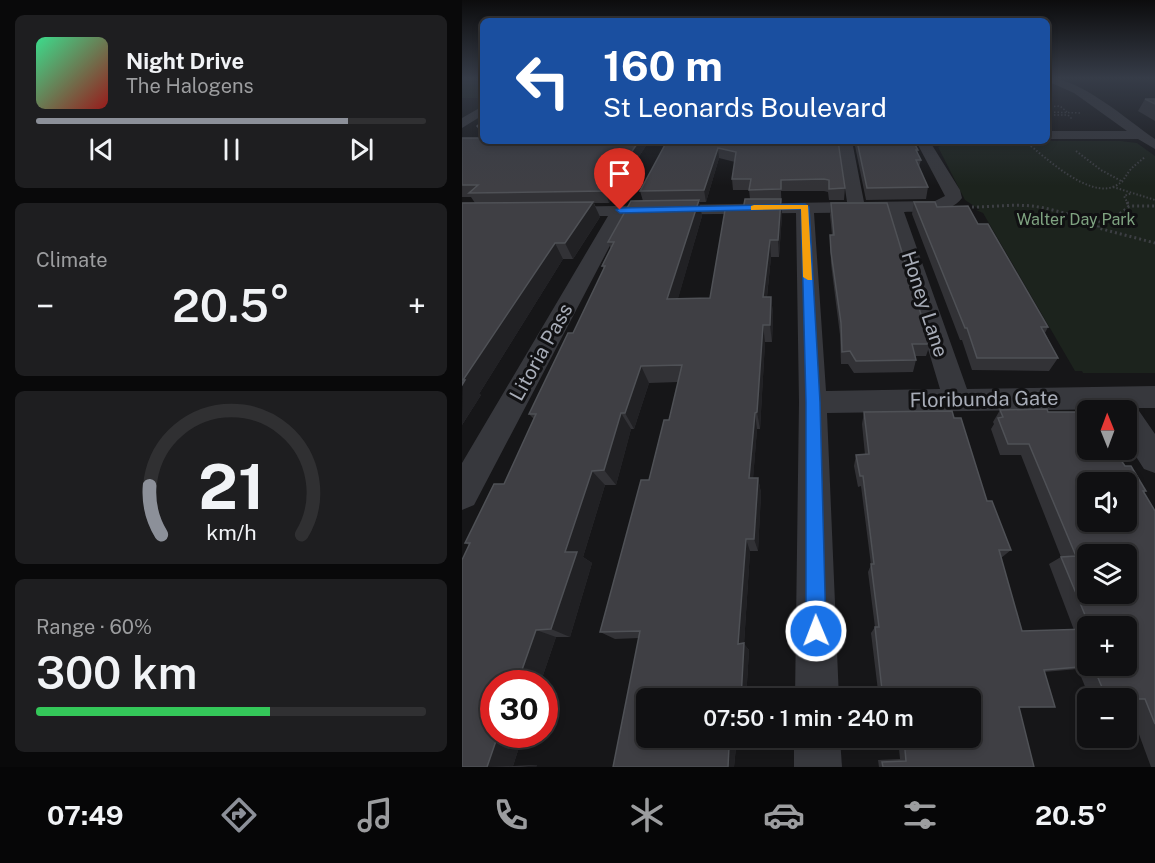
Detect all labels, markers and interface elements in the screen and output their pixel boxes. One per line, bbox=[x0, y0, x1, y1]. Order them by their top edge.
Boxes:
text: 160 m bbox=[603, 41, 723, 90]
icon: left bbox=[504, 42, 582, 120]
text: Night Drive bbox=[126, 48, 244, 74]
text: The Halogens bbox=[126, 74, 254, 98]
text: St Leonards Boulevard bbox=[603, 91, 887, 123]
icon: previous bbox=[85, 133, 118, 166]
icon: pause bbox=[215, 133, 248, 166]
icon: next bbox=[345, 133, 378, 166]
pin bbox=[594, 148, 645, 210]
icon: arrive bbox=[603, 157, 636, 190]
park label: Walter Day Park bbox=[1016, 210, 1136, 229]
text: Climate bbox=[36, 248, 108, 272]
street label: Honey Lane bbox=[897, 248, 953, 360]
text: 20.5° bbox=[172, 279, 290, 332]
text: − bbox=[36, 287, 54, 325]
text: + bbox=[408, 287, 426, 325]
street label: Litoria Pass bbox=[504, 299, 578, 405]
street label: Floribunda Gate bbox=[909, 386, 1059, 412]
north arrow bbox=[1077, 400, 1137, 460]
map controls bbox=[1077, 400, 1137, 748]
text: 21 bbox=[198, 450, 264, 523]
button: sound bbox=[1077, 472, 1137, 532]
text: km/h bbox=[206, 520, 256, 545]
button: layers bbox=[1077, 544, 1137, 604]
position arrow bbox=[784, 599, 848, 663]
text: Range · 60% bbox=[36, 615, 152, 639]
button: + bbox=[1077, 616, 1137, 676]
text: 300 km bbox=[36, 646, 197, 699]
speed limit sign: 30 bbox=[480, 670, 558, 748]
button: − bbox=[1077, 688, 1137, 748]
text: 07:50 · 1 min · 240 m bbox=[703, 705, 914, 731]
icon: directions bbox=[218, 794, 260, 836]
icon: music bbox=[354, 794, 396, 836]
icon: phone bbox=[490, 794, 532, 836]
icon: climate bbox=[626, 794, 668, 836]
icon: car bbox=[763, 794, 805, 836]
icon: filters bbox=[899, 794, 941, 836]
text: 07:49 bbox=[47, 799, 124, 831]
text: 20.5° bbox=[1035, 799, 1108, 831]

